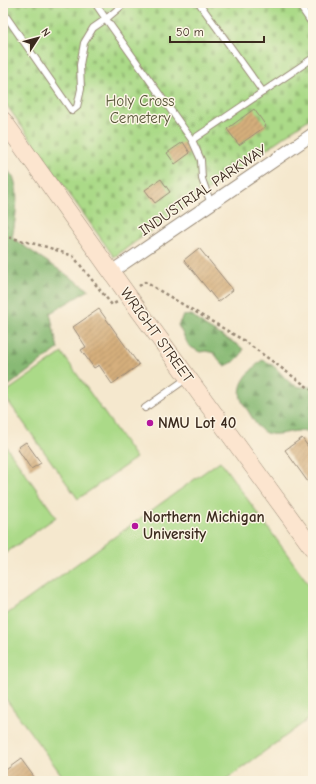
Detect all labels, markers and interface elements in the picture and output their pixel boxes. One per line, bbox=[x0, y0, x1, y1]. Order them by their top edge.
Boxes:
north arrow bbox=[18, 18, 58, 58]
scale bar bbox=[170, 18, 264, 44]
text: 50 m bbox=[176, 25, 204, 39]
text: N bbox=[38, 26, 53, 39]
park label: Holy Cross Cemetery bbox=[105, 92, 175, 127]
street label: INDUSTRIAL PARKWAY bbox=[136, 140, 270, 240]
street label: WRIGHT STREET bbox=[117, 284, 198, 386]
place label: NMU Lot 40 bbox=[158, 414, 236, 432]
marker: NMU Lot 40 bbox=[145, 418, 155, 428]
place label: Northern Michigan University bbox=[143, 508, 265, 543]
marker: Northern Michigan University bbox=[130, 521, 140, 531]

